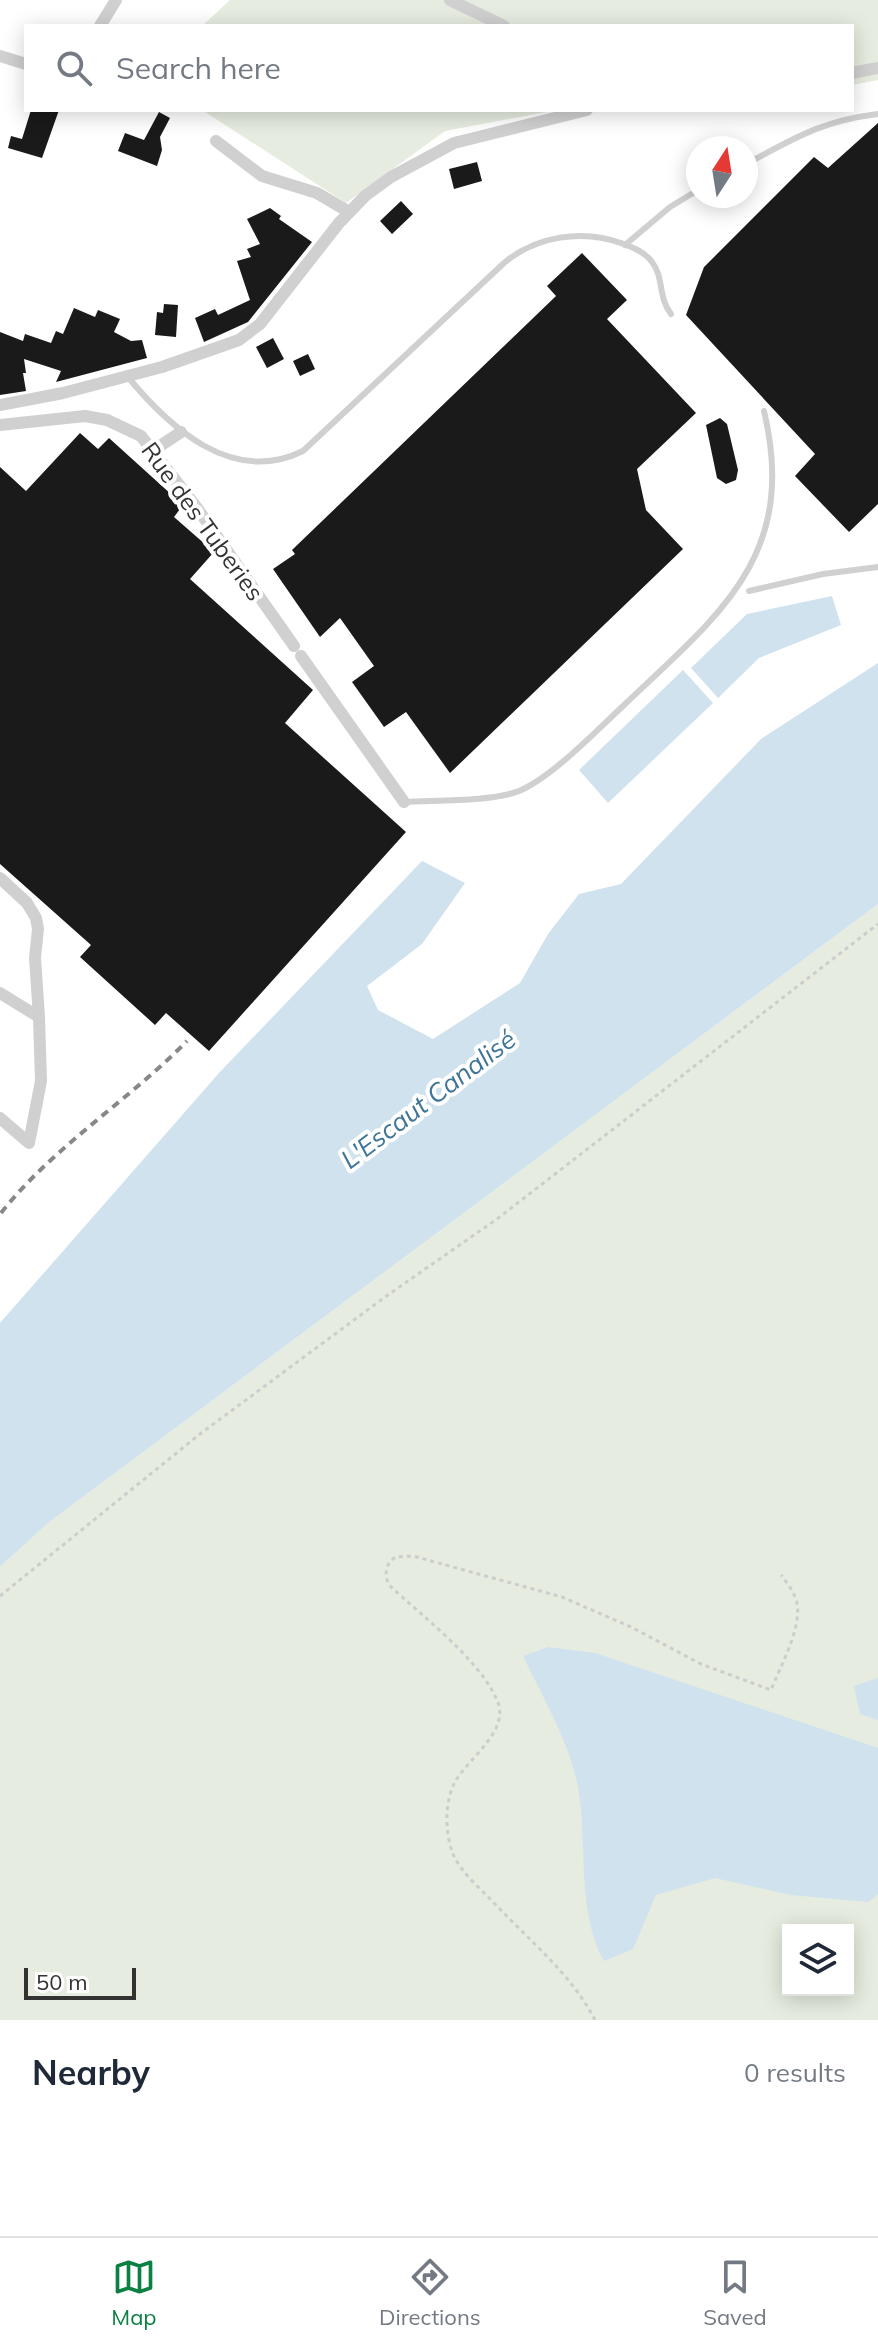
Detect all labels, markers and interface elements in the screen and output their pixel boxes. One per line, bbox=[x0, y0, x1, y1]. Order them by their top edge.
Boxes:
search box bbox=[24, 24, 854, 112]
icon: search bbox=[52, 46, 96, 90]
text: Search here bbox=[116, 49, 281, 87]
north arrow bbox=[686, 136, 758, 208]
street label: Rue des Tuberies bbox=[135, 436, 271, 606]
water label: L'Escaut Canalisé bbox=[334, 1023, 522, 1175]
map controls bbox=[782, 1924, 854, 1996]
button: layers bbox=[782, 1924, 854, 1996]
scale bar bbox=[24, 1964, 136, 2000]
text: 50 m bbox=[36, 1968, 87, 1996]
text: Nearby bbox=[32, 2051, 150, 2094]
text: 0 results bbox=[744, 2056, 846, 2089]
tab: Map bbox=[111, 2255, 157, 2331]
tab: Directions bbox=[379, 2255, 481, 2331]
tab: Saved bbox=[703, 2255, 767, 2331]

